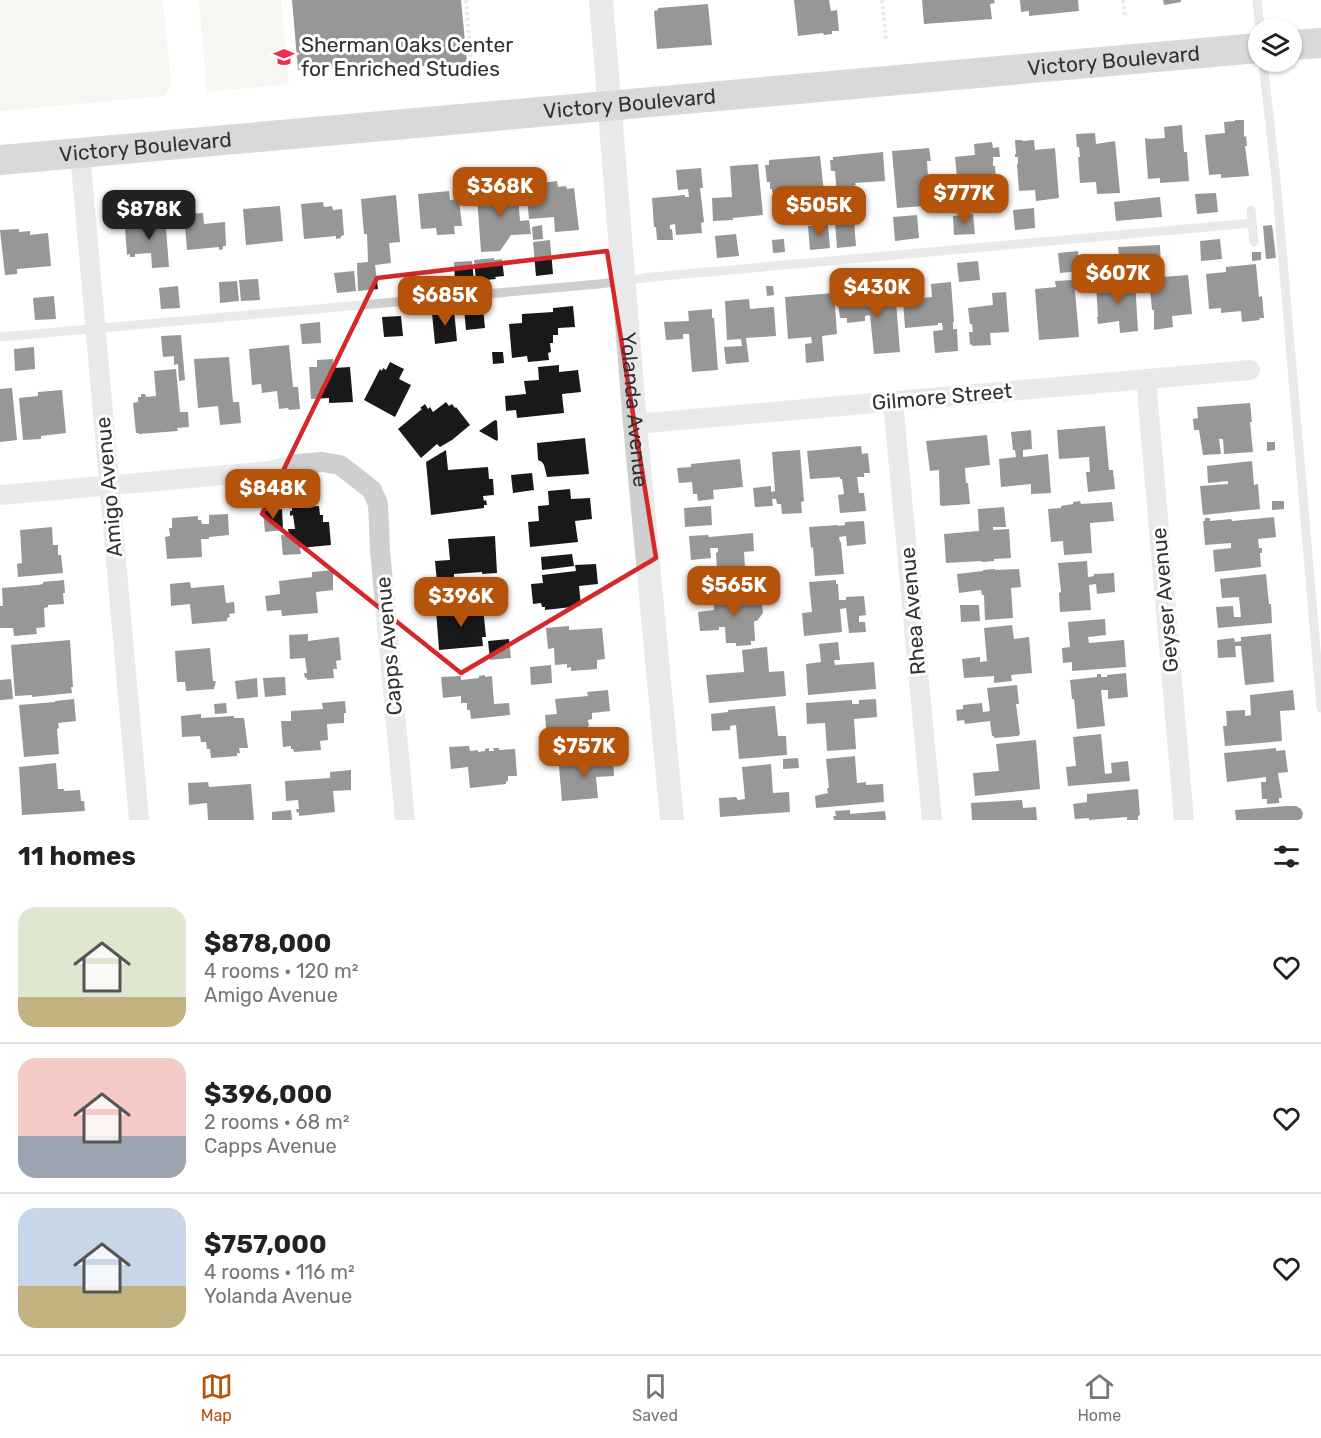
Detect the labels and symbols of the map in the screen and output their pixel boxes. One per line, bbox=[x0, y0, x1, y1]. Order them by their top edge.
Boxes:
place label: Sherman Oaks Center for Enriched Studies bbox=[301, 32, 513, 81]
street label: Victory Boulevard bbox=[1026, 40, 1201, 80]
school or university icon: Sherman Oaks Center for Enriched Studies bbox=[272, 45, 296, 69]
street label: Victory Boulevard bbox=[542, 83, 717, 124]
street label: Victory Boulevard bbox=[58, 126, 233, 167]
pin: $368K bbox=[458, 167, 542, 218]
pin: $777K bbox=[922, 174, 1006, 225]
pin: $505K bbox=[777, 186, 861, 237]
pin: $878K bbox=[107, 190, 191, 241]
pin: $607K bbox=[1076, 254, 1160, 305]
pin: $430K bbox=[835, 268, 919, 319]
pin: $685K bbox=[403, 276, 487, 327]
street label: Yolanda Avenue bbox=[616, 331, 654, 488]
street label: Gilmore Street bbox=[871, 378, 1013, 415]
street label: Amigo Avenue bbox=[90, 416, 127, 558]
pin: $848K bbox=[231, 469, 315, 520]
street label: Geyser Avenue bbox=[1146, 527, 1183, 673]
street label: Rhea Avenue bbox=[894, 546, 931, 676]
pin: $565K bbox=[692, 566, 776, 617]
street label: Capps Avenue bbox=[370, 575, 407, 717]
pin: $396K bbox=[419, 577, 503, 628]
pin: $757K bbox=[542, 727, 626, 778]

